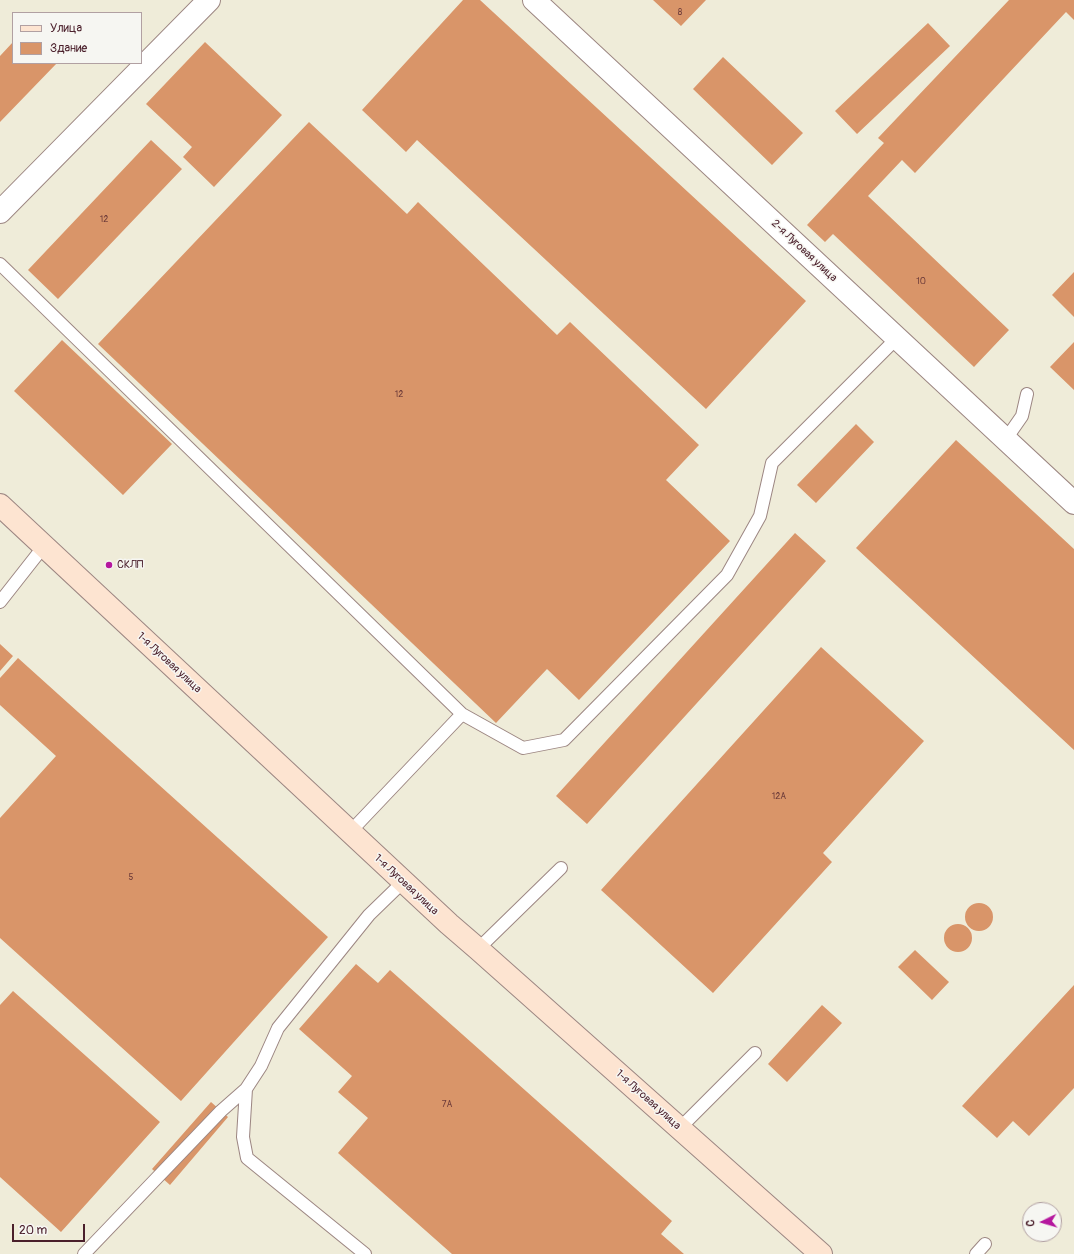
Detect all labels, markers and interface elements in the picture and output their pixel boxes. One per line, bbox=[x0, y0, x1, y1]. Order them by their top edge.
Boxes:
house number: 8 bbox=[678, 8, 682, 18]
legend bbox=[12, 12, 142, 64]
text: Улица bbox=[50, 21, 82, 36]
text: Здание bbox=[50, 41, 87, 56]
house number: 12 bbox=[100, 215, 108, 225]
street label: 2-я Луговая улица bbox=[768, 217, 840, 285]
house number: 10 bbox=[916, 277, 926, 287]
house number: 12 bbox=[395, 390, 403, 400]
place label: СКЛП bbox=[117, 558, 143, 572]
marker: СКЛП bbox=[104, 560, 114, 570]
street label: 1-я Луговая улица bbox=[134, 630, 204, 696]
house number: 12А bbox=[772, 792, 786, 802]
street label: 1-я Луговая улица bbox=[371, 852, 441, 918]
house number: 5 bbox=[129, 873, 133, 883]
street label: 1-я Луговая улица bbox=[613, 1067, 683, 1133]
house number: 7А bbox=[442, 1100, 452, 1110]
north arrow bbox=[1022, 1202, 1062, 1242]
scale bar bbox=[14, 1216, 87, 1242]
text: С bbox=[1024, 1219, 1037, 1227]
text: 20 m bbox=[19, 1223, 47, 1238]

